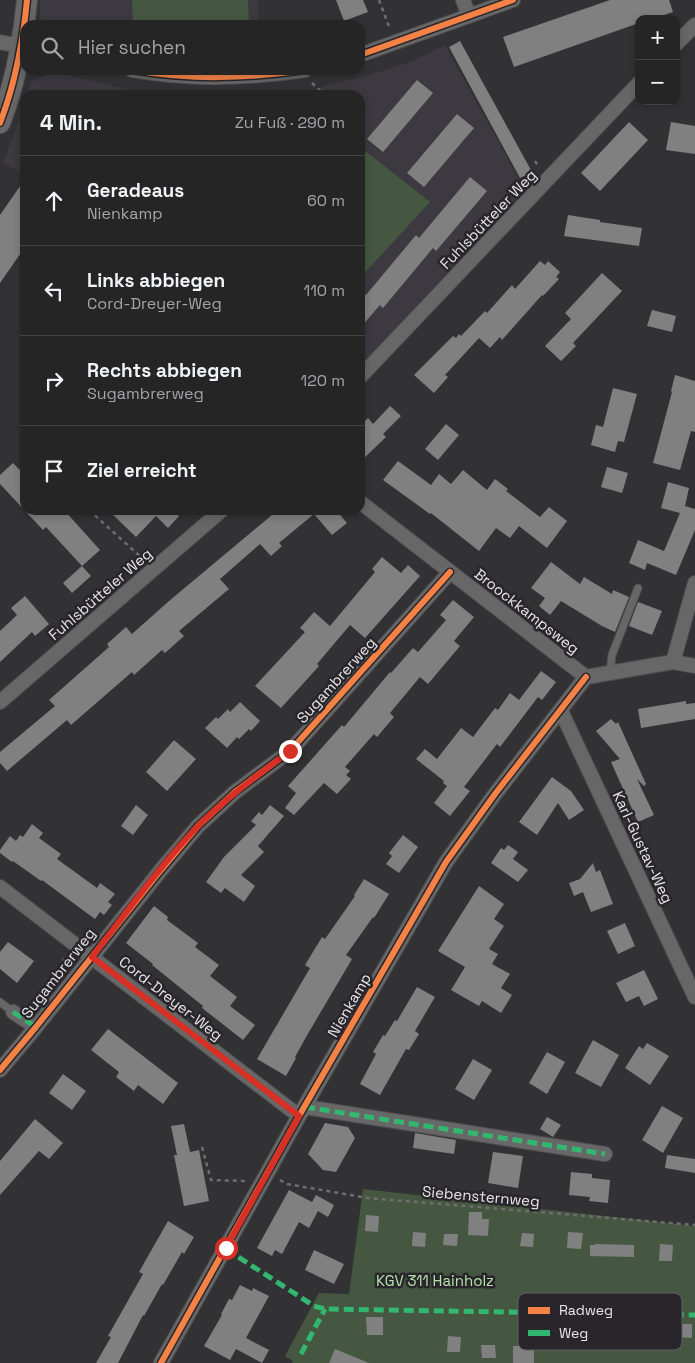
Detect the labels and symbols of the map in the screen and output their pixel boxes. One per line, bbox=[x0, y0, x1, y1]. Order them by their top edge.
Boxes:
street label: Fuhlsbütteler Weg bbox=[436, 165, 540, 273]
street label: Fuhlsbütteler Weg bbox=[44, 544, 156, 644]
street label: Broockkampsweg bbox=[471, 564, 583, 658]
street label: Sugambrerweg bbox=[292, 633, 380, 727]
route end bbox=[279, 740, 302, 763]
street label: Karl-Gustav-Weg bbox=[609, 788, 677, 906]
street label: Sugambrerweg bbox=[17, 924, 99, 1022]
street label: Cord-Dreyer-Weg bbox=[115, 952, 227, 1044]
street label: Nienkamp bbox=[323, 970, 375, 1040]
street label: Siebensternweg bbox=[421, 1181, 541, 1211]
route start bbox=[215, 1237, 238, 1260]
park label: KGV 311 Hainholz bbox=[376, 1271, 494, 1290]
legend bbox=[518, 1293, 682, 1350]
text: Radweg bbox=[559, 1301, 613, 1319]
text: Weg bbox=[559, 1324, 588, 1342]

